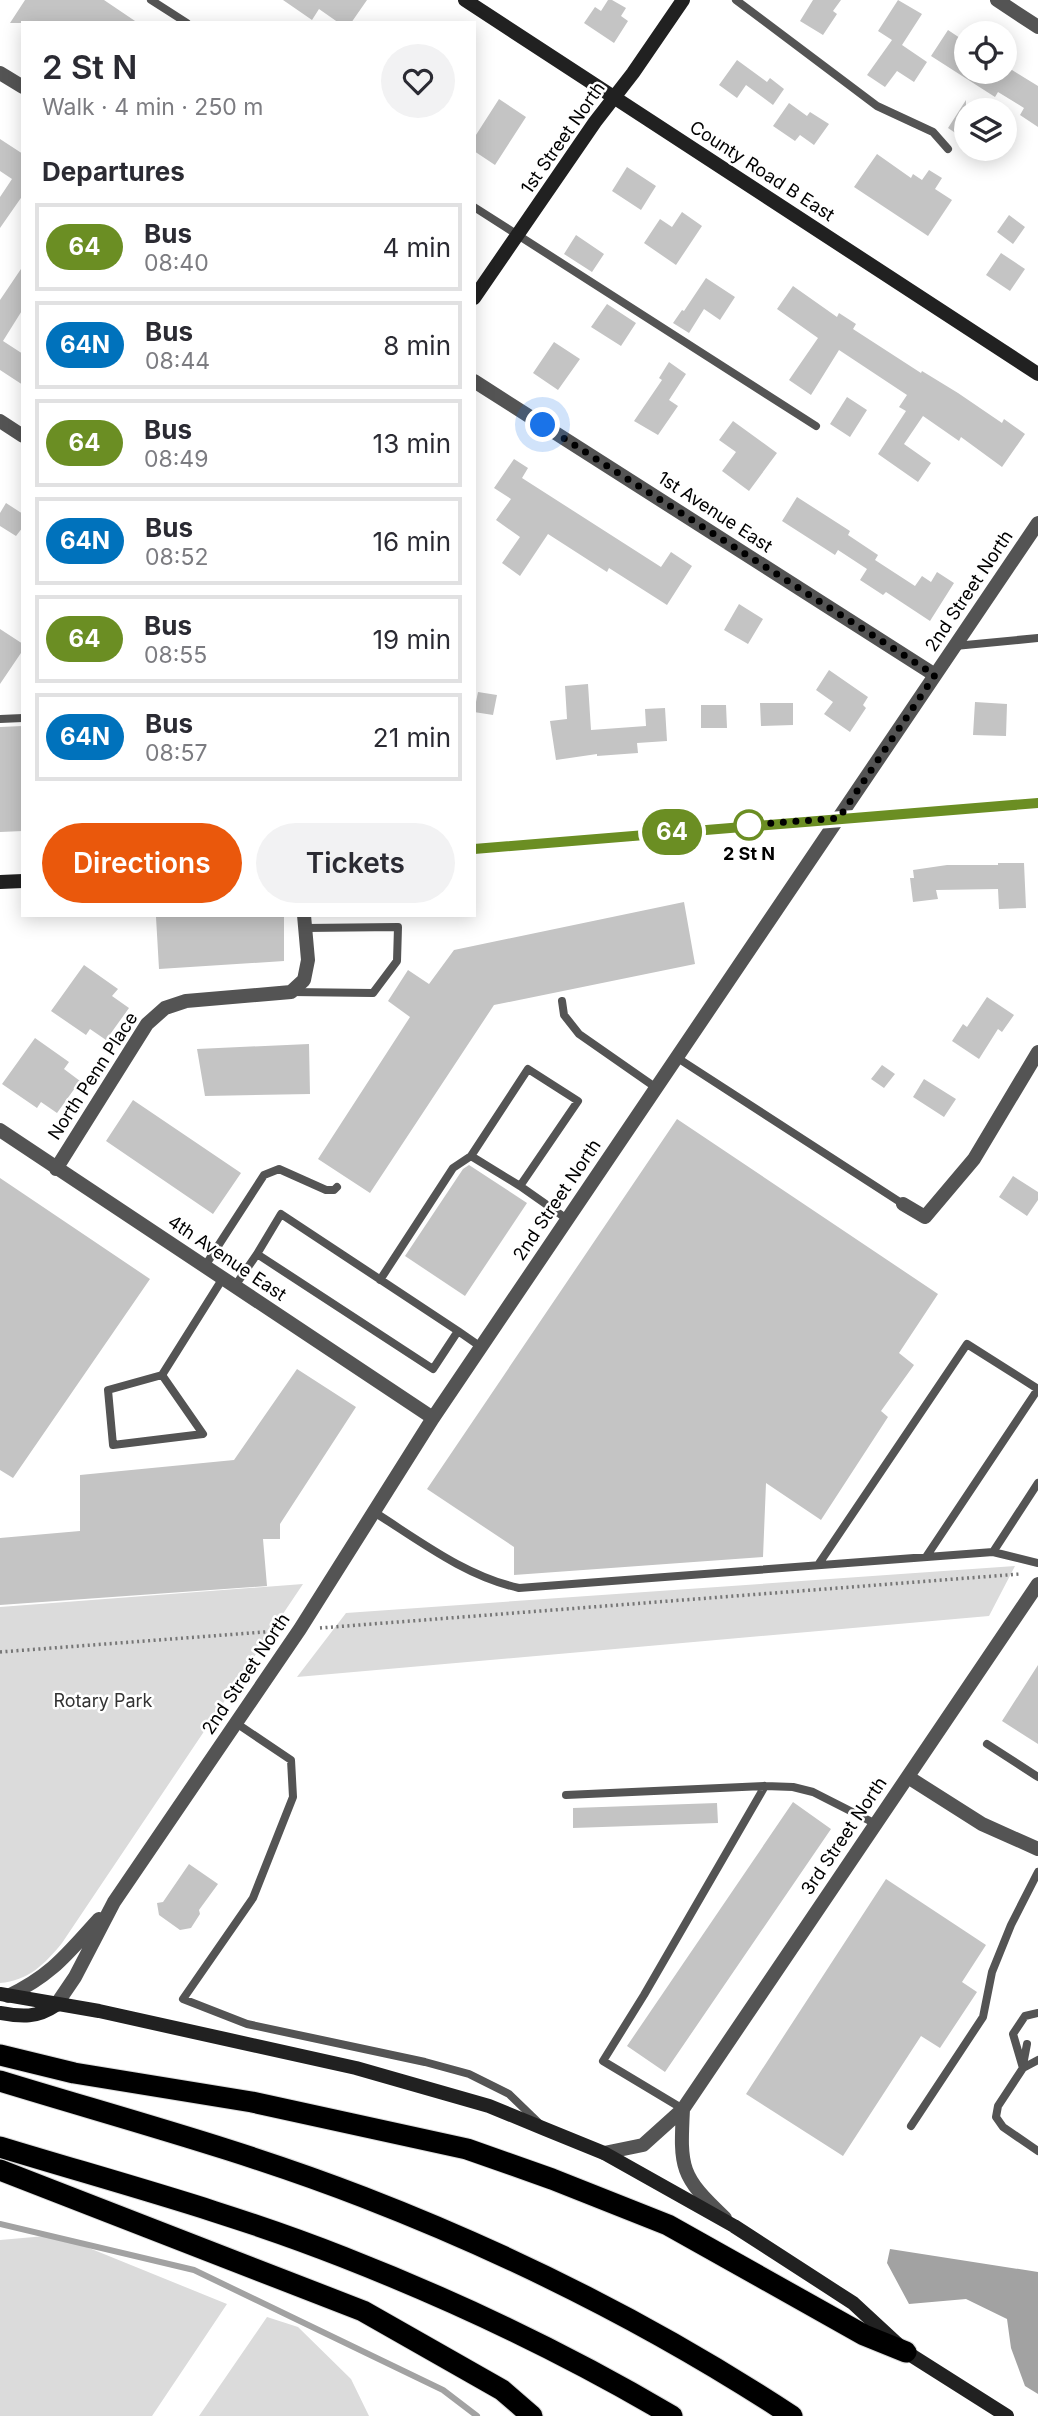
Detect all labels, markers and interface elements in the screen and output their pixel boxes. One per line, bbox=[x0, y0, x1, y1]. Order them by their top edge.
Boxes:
map controls bbox=[954, 21, 1017, 161]
button: locate bbox=[954, 21, 1017, 84]
button: heart bbox=[381, 44, 455, 118]
text: 2 St N bbox=[42, 47, 137, 87]
street label: 1st Street North bbox=[516, 78, 609, 198]
text: Walk · 4 min · 250 m bbox=[42, 93, 264, 121]
button: layers bbox=[954, 98, 1017, 161]
street label: County Road B East bbox=[686, 116, 839, 225]
text: Departures bbox=[42, 156, 185, 187]
text: Bus bbox=[144, 218, 192, 249]
text: 64 bbox=[69, 232, 100, 261]
text: 4 min bbox=[382, 232, 451, 263]
text: 08:40 bbox=[144, 249, 209, 277]
text: Bus bbox=[145, 316, 193, 347]
text: 64N bbox=[60, 330, 110, 359]
text: 8 min bbox=[383, 330, 451, 361]
text: 08:44 bbox=[145, 347, 210, 375]
your location bbox=[525, 407, 560, 442]
text: Bus bbox=[144, 414, 192, 445]
text: 64 bbox=[69, 428, 100, 457]
text: 13 min bbox=[373, 428, 451, 459]
text: 08:49 bbox=[144, 445, 209, 473]
street label: 1st Avenue East bbox=[654, 467, 777, 556]
text: Bus bbox=[145, 512, 193, 543]
text: 64N bbox=[60, 526, 110, 555]
text: 16 min bbox=[373, 526, 451, 557]
street label: 2nd Street North bbox=[920, 526, 1017, 655]
text: 08:52 bbox=[145, 543, 208, 571]
text: Bus bbox=[144, 610, 192, 641]
text: 64 bbox=[69, 624, 100, 653]
text: 19 min bbox=[373, 624, 451, 655]
text: 08:55 bbox=[144, 641, 207, 669]
text: Bus bbox=[145, 708, 193, 739]
text: 64N bbox=[60, 722, 110, 751]
text: 21 min bbox=[373, 722, 451, 753]
text: 08:57 bbox=[145, 739, 207, 767]
line badge: 64 bbox=[640, 809, 704, 855]
marker: 2 St N bbox=[734, 810, 764, 840]
text: 64 bbox=[656, 817, 688, 846]
button: Directions bbox=[42, 823, 242, 903]
button: Tickets bbox=[256, 823, 455, 903]
place label: 2 St N bbox=[723, 843, 775, 864]
street label: North Penn Place bbox=[43, 1008, 142, 1144]
street label: 2nd Street North bbox=[508, 1135, 605, 1264]
street label: 4th Avenue East bbox=[164, 1210, 290, 1305]
street label: 2nd Street North bbox=[197, 1609, 294, 1738]
park label: Rotary Park bbox=[54, 1690, 153, 1711]
street label: 3rd Street North bbox=[796, 1773, 891, 1899]

